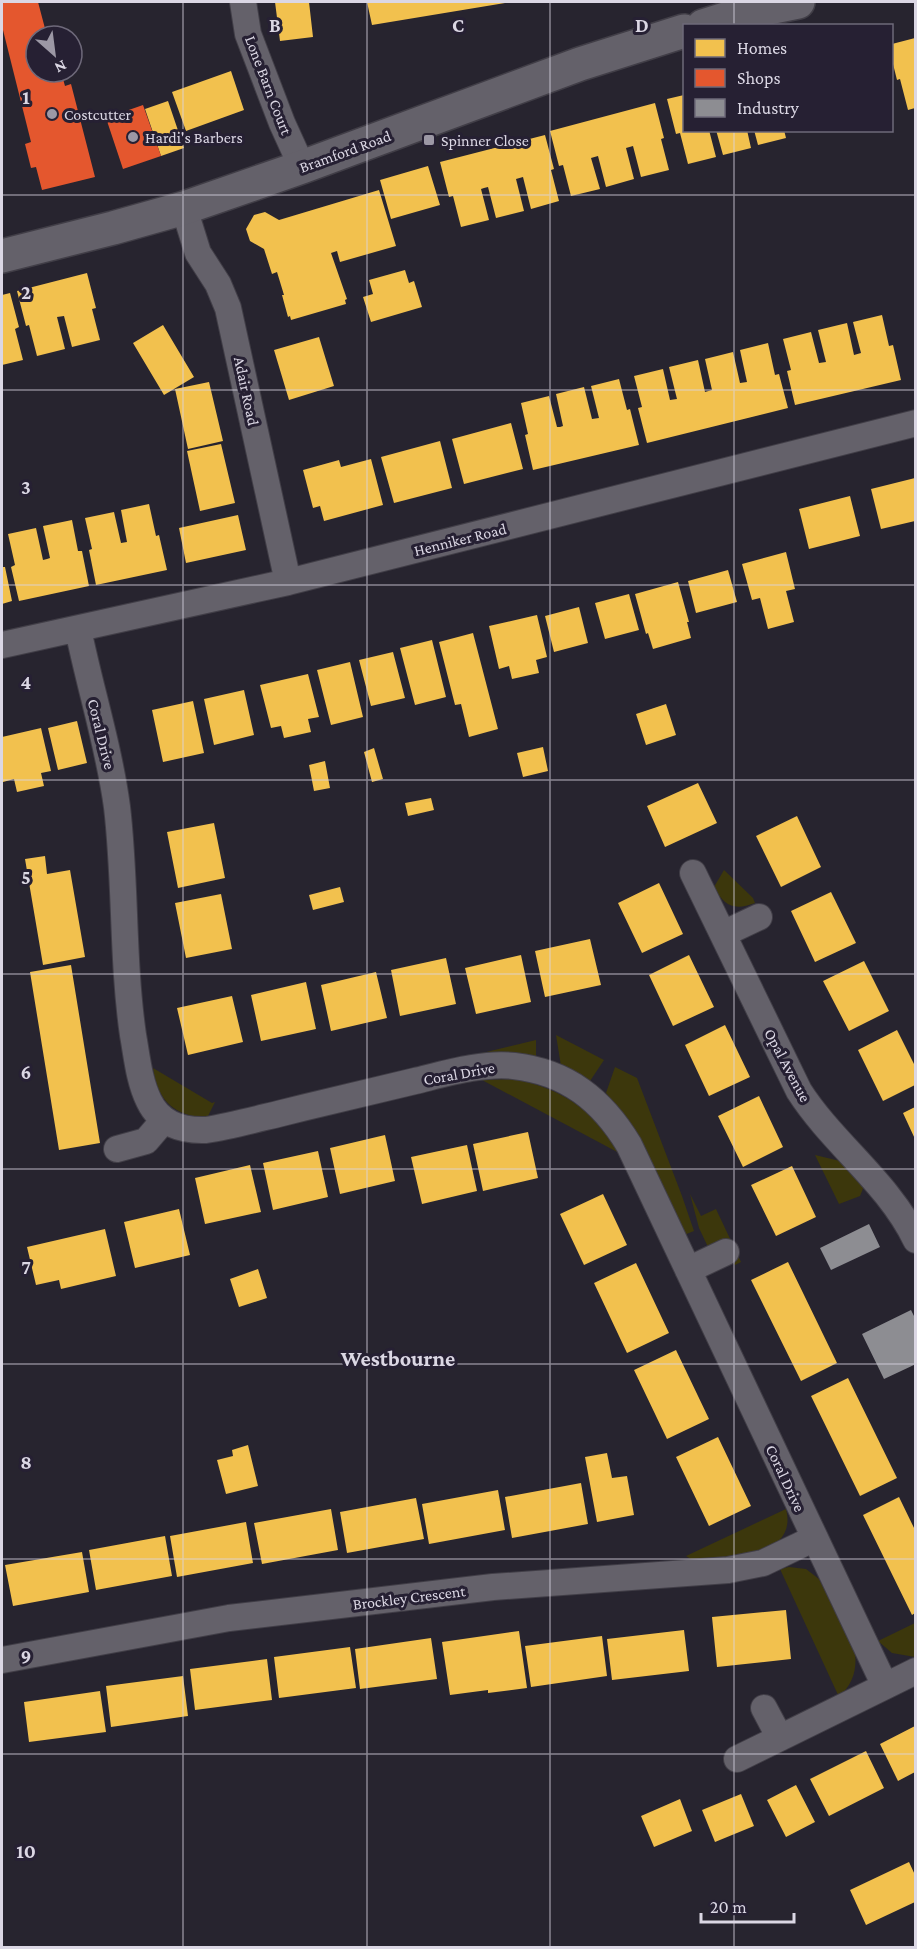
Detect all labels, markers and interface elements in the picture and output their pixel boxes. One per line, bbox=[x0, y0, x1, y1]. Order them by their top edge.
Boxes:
text: B bbox=[269, 14, 281, 36]
text: C bbox=[452, 14, 464, 36]
text: D bbox=[635, 14, 649, 36]
north arrow bbox=[24, 24, 84, 84]
legend bbox=[683, 24, 893, 132]
street label: Lone Barn Court bbox=[242, 33, 295, 138]
text: Homes bbox=[737, 38, 787, 58]
text: N bbox=[52, 57, 70, 77]
text: Shops bbox=[737, 68, 781, 88]
text: 1 bbox=[22, 86, 30, 108]
text: Industry bbox=[737, 98, 800, 118]
place label: Costcutter bbox=[64, 106, 131, 123]
marker: Costcutter bbox=[45, 107, 59, 121]
street label: Bramford Road bbox=[297, 127, 394, 176]
place label: Hardi's Barbers bbox=[145, 129, 243, 146]
marker: Hardi's Barbers bbox=[126, 130, 140, 144]
place label: Spinner Close bbox=[441, 132, 529, 150]
marker: Spinner Close bbox=[422, 133, 436, 147]
text: 2 bbox=[21, 281, 31, 303]
street label: Adair Road bbox=[231, 355, 262, 428]
text: 3 bbox=[21, 476, 31, 498]
street label: Henniker Road bbox=[412, 520, 509, 559]
text: 4 bbox=[21, 671, 32, 693]
street label: Coral Drive bbox=[85, 697, 118, 771]
text: 5 bbox=[21, 866, 31, 888]
street label: Opal Avenue bbox=[760, 1026, 814, 1105]
street label: Coral Drive bbox=[422, 1059, 496, 1088]
text: 6 bbox=[21, 1061, 31, 1083]
text: 7 bbox=[21, 1256, 31, 1278]
district label: Westbourne bbox=[340, 1346, 455, 1371]
street label: Coral Drive bbox=[763, 1442, 808, 1514]
text: 8 bbox=[20, 1451, 32, 1473]
street label: Brockley Crescent bbox=[352, 1582, 467, 1614]
text: 9 bbox=[21, 1645, 31, 1667]
text: 10 bbox=[16, 1840, 36, 1862]
scale bar bbox=[701, 1886, 794, 1924]
text: 20 m bbox=[710, 1897, 747, 1917]

